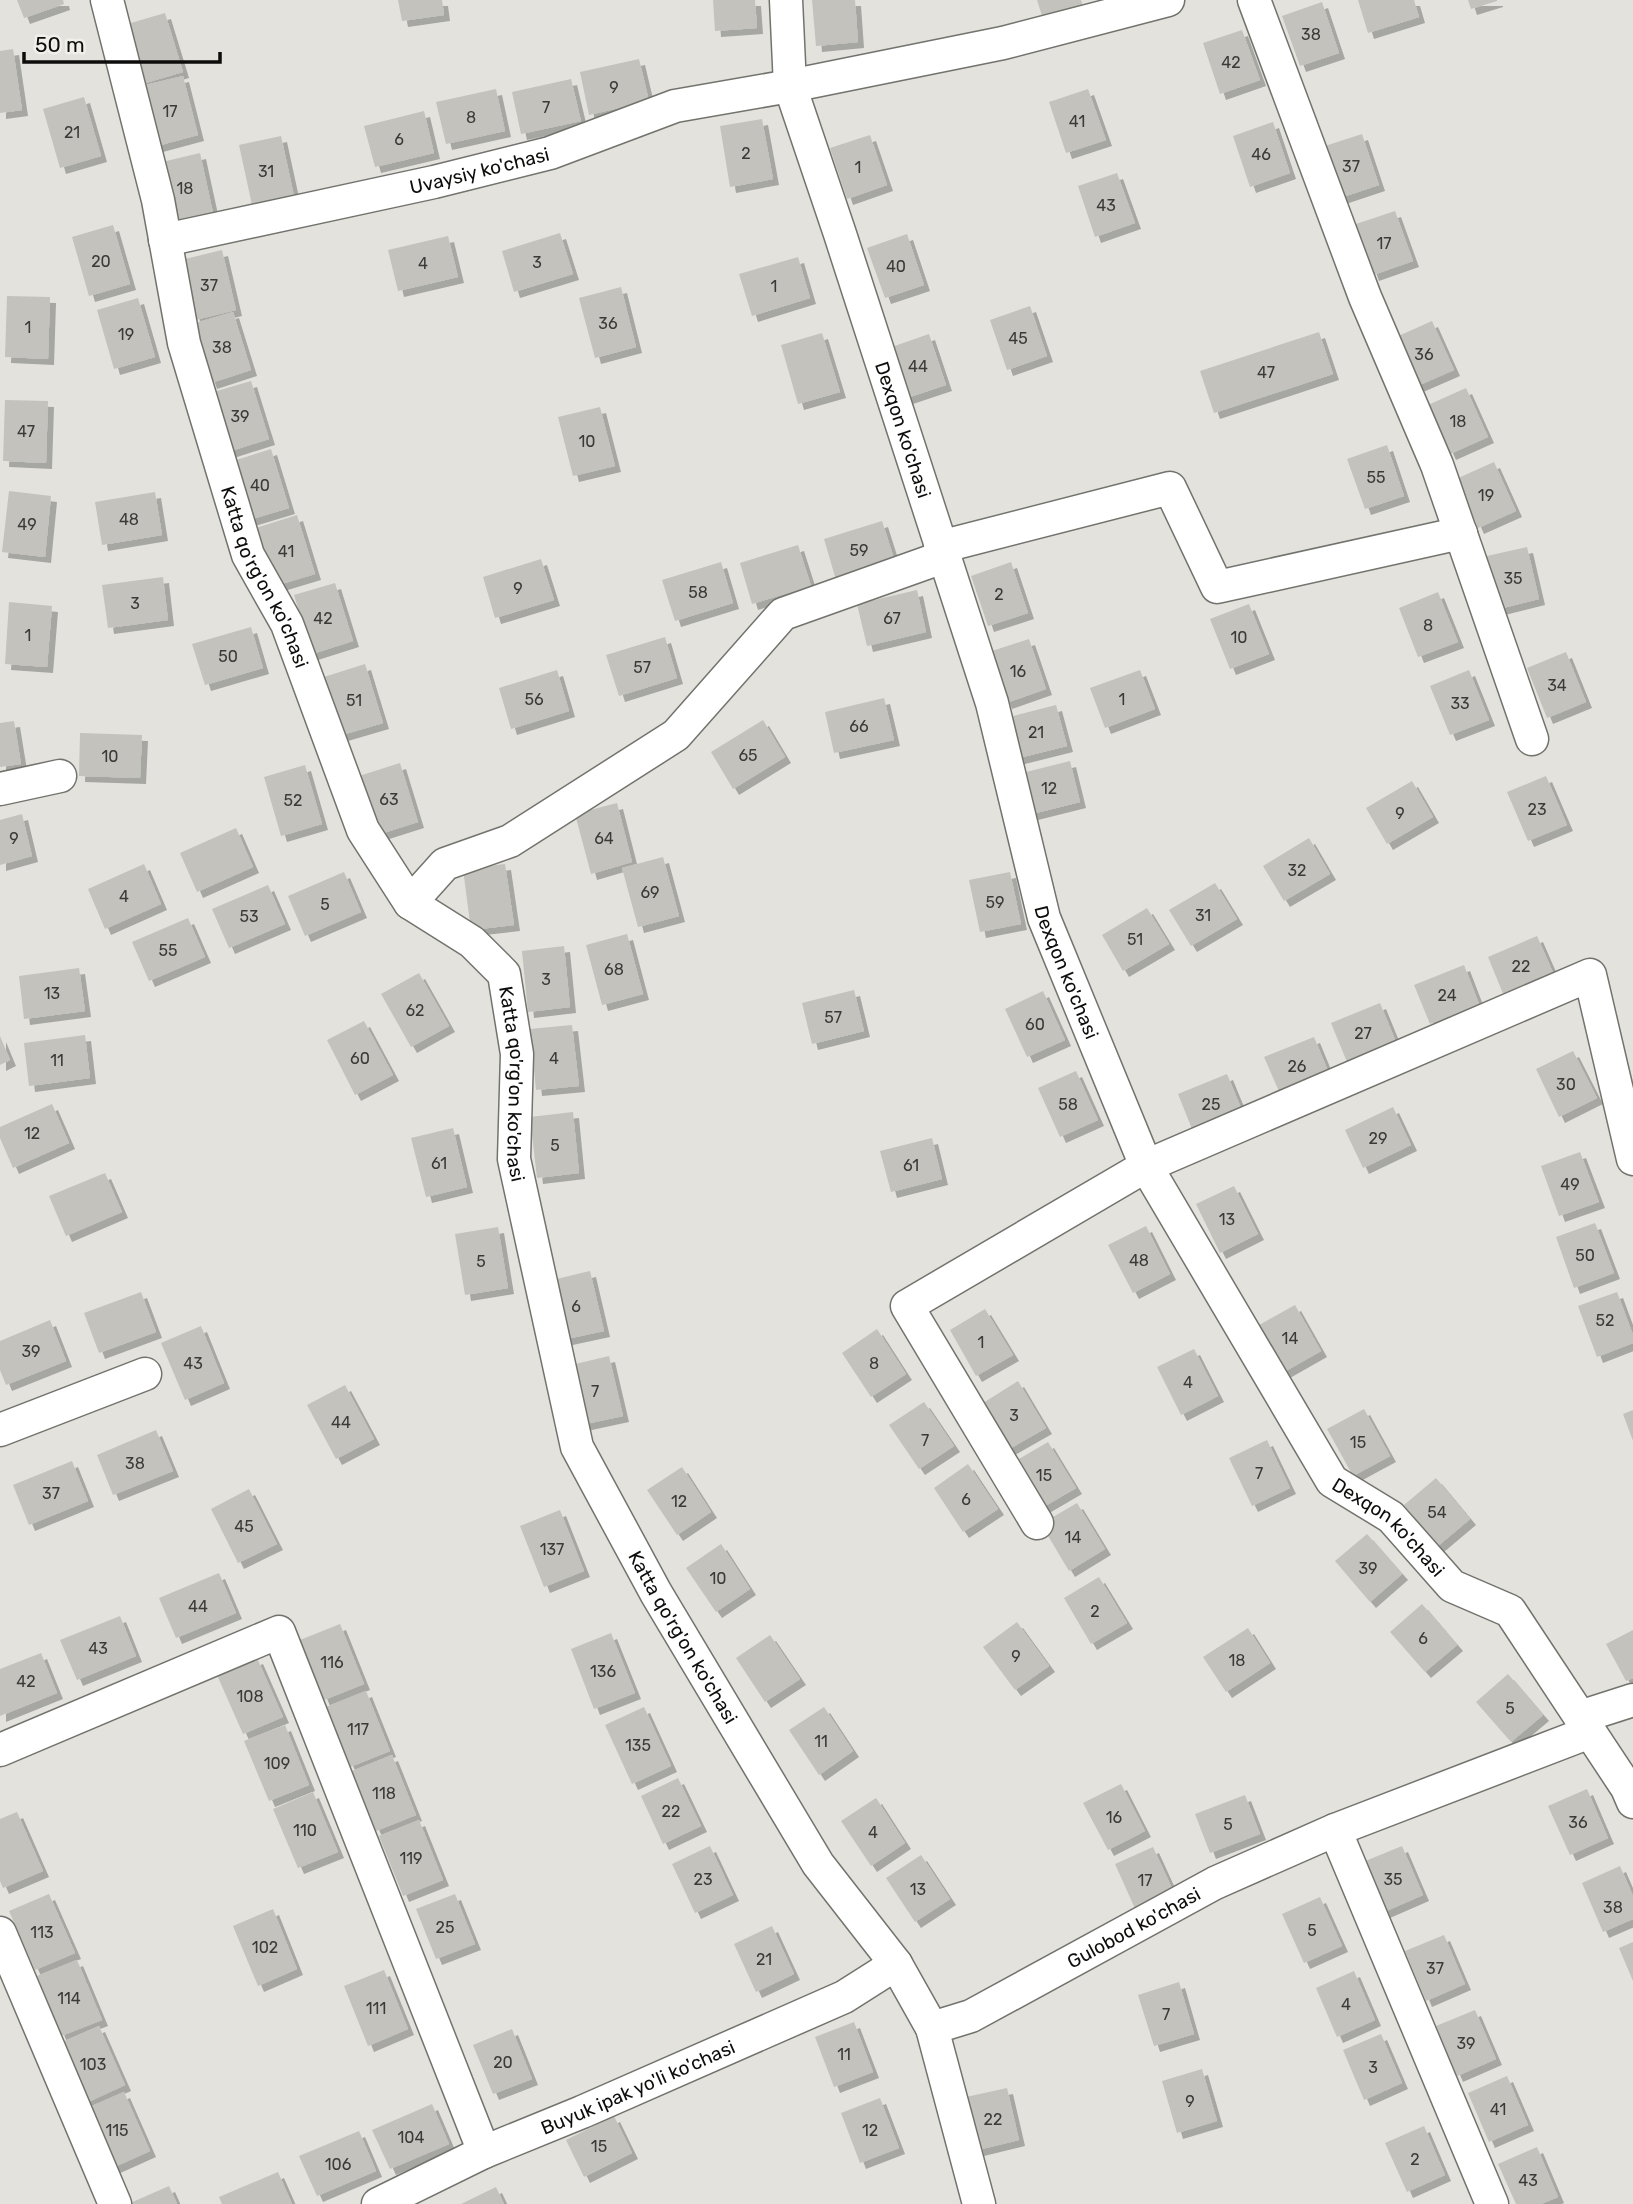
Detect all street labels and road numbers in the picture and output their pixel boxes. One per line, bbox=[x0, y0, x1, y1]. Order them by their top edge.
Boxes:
street label: Uvaysiy ko'chasi bbox=[407, 142, 552, 198]
street label: Dexqon ko'chasi bbox=[871, 359, 936, 501]
street label: Katta qo'rg'on ko'chasi bbox=[216, 483, 314, 671]
street label: Dexqon ko'chasi bbox=[1030, 903, 1104, 1042]
street label: Katta qo'rg'on ko'chasi bbox=[495, 984, 530, 1184]
street label: Dexqon ko'chasi bbox=[1328, 1472, 1450, 1581]
street label: Katta qo'rg'on ko'chasi bbox=[624, 1547, 743, 1728]
street label: Gulobod ko'chasi bbox=[1063, 1882, 1204, 1973]
street label: Buyuk ipak yo'li ko'chasi bbox=[537, 2035, 738, 2139]

